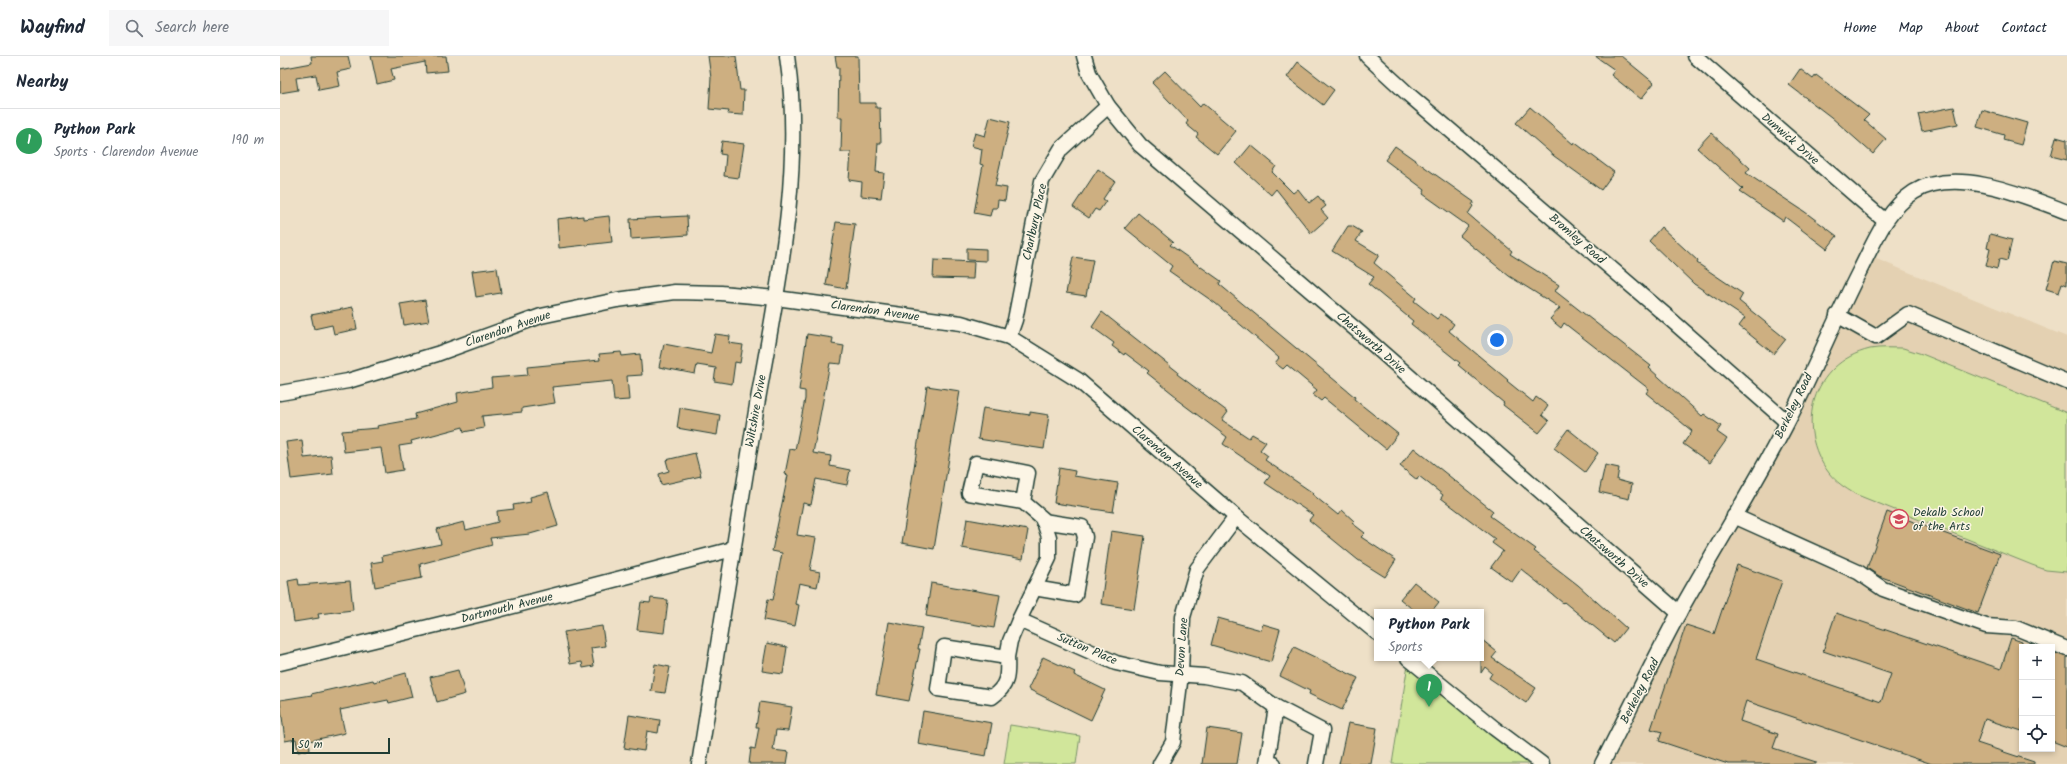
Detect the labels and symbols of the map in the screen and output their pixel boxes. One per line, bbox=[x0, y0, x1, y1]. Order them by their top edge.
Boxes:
street label: Dunwick Drive bbox=[1757, 108, 1824, 170]
street label: Charlbury Place bbox=[1018, 181, 1053, 262]
street label: Bromley Road bbox=[1545, 209, 1610, 270]
street label: Clarendon Avenue bbox=[829, 295, 921, 327]
street label: Clarendon Avenue bbox=[463, 305, 554, 353]
street label: Chatsworth Drive bbox=[1332, 307, 1411, 379]
your location bbox=[1487, 330, 1507, 350]
street label: Berkeley Road bbox=[1770, 369, 1819, 442]
street label: Wiltshire Drive bbox=[740, 373, 772, 449]
street label: Clarendon Avenue bbox=[1127, 420, 1207, 494]
place label: Dekalb School of the Arts bbox=[1913, 503, 1983, 536]
school or university icon: Dekalb School of the Arts bbox=[1888, 508, 1910, 530]
street label: Chatsworth Drive bbox=[1575, 521, 1654, 593]
street label: Dartmouth Avenue bbox=[459, 587, 555, 629]
street label: Devon Lane bbox=[1170, 616, 1194, 677]
street label: Sutton Place bbox=[1054, 628, 1121, 670]
street label: Berkeley Road bbox=[1615, 654, 1665, 727]
pin: 1 bbox=[1416, 674, 1442, 707]
scale bar bbox=[292, 736, 390, 755]

